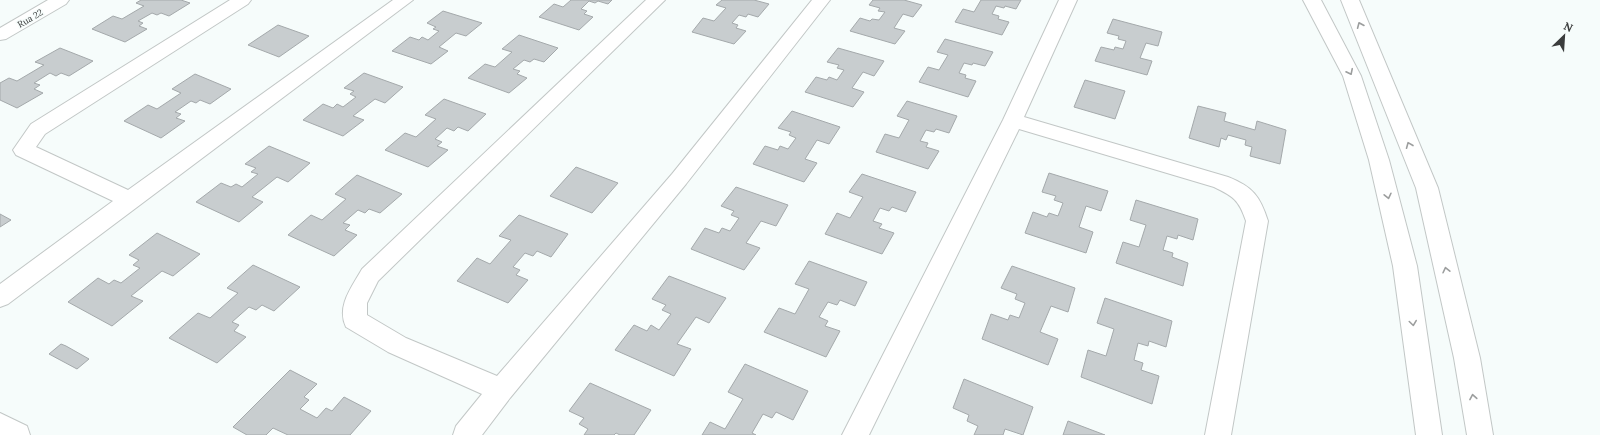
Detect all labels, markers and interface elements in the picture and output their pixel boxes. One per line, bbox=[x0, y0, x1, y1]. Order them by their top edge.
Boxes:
street label: Rua 22 bbox=[15, 6, 45, 30]
north arrow bbox=[1544, 16, 1584, 56]
text: N bbox=[1561, 19, 1575, 35]
one-way arrow bbox=[1357, 21, 1365, 29]
one-way arrow bbox=[1345, 67, 1353, 75]
one-way arrow bbox=[1406, 142, 1414, 149]
one-way arrow bbox=[1383, 193, 1391, 199]
one-way arrow bbox=[1442, 266, 1450, 273]
one-way arrow bbox=[1408, 320, 1417, 326]
one-way arrow bbox=[1469, 393, 1478, 400]

